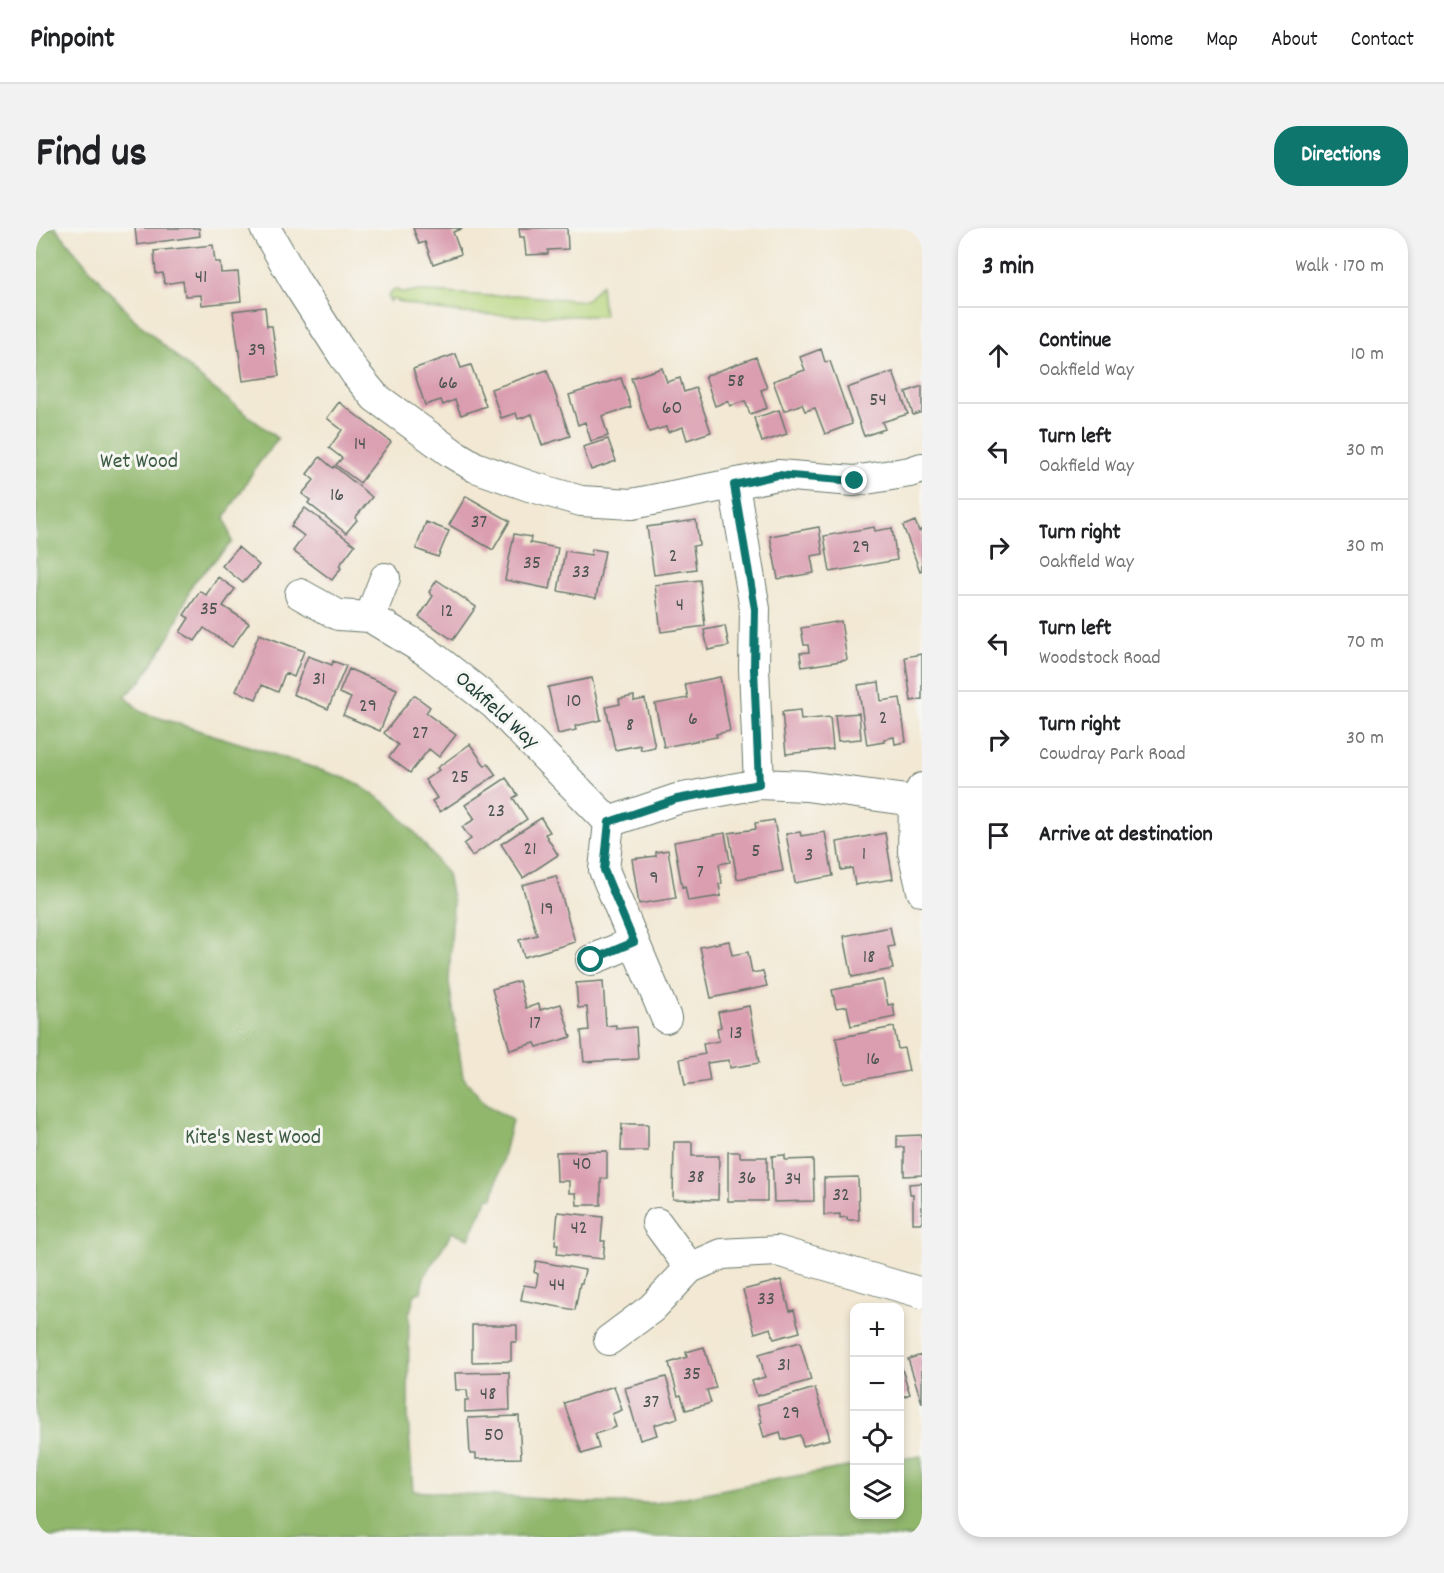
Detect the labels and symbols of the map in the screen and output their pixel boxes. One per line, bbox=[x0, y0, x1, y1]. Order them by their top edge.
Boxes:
house number: 41 bbox=[195, 264, 207, 292]
house number: 39 bbox=[248, 337, 266, 365]
house number: 58 bbox=[727, 368, 745, 396]
house number: 66 bbox=[438, 370, 458, 398]
house number: 54 bbox=[869, 387, 887, 415]
house number: 60 bbox=[662, 395, 682, 423]
house number: 14 bbox=[354, 431, 366, 459]
park label: Wet Wood bbox=[100, 447, 178, 478]
route end bbox=[841, 467, 867, 493]
house number: 16 bbox=[330, 482, 344, 510]
house number: 37 bbox=[471, 509, 487, 537]
house number: 29 bbox=[852, 534, 870, 562]
house number: 2 bbox=[669, 543, 677, 571]
house number: 35 bbox=[523, 550, 541, 578]
house number: 33 bbox=[572, 559, 590, 587]
house number: 4 bbox=[676, 592, 684, 620]
house number: 35 bbox=[200, 596, 218, 624]
house number: 12 bbox=[440, 598, 454, 626]
street label: Oakfield Way bbox=[447, 665, 546, 758]
house number: 31 bbox=[312, 666, 326, 694]
house number: 10 bbox=[566, 688, 582, 716]
house number: 29 bbox=[359, 693, 377, 721]
house number: 2 bbox=[879, 705, 887, 733]
house number: 6 bbox=[688, 706, 698, 734]
house number: 8 bbox=[626, 712, 634, 740]
house number: 27 bbox=[412, 720, 428, 748]
house number: 25 bbox=[451, 764, 469, 792]
house number: 23 bbox=[487, 798, 505, 826]
house number: 21 bbox=[523, 836, 537, 864]
house number: 5 bbox=[751, 838, 761, 866]
house number: 1 bbox=[862, 841, 866, 869]
house number: 3 bbox=[805, 842, 813, 870]
house number: 7 bbox=[696, 859, 704, 887]
house number: 9 bbox=[649, 865, 659, 893]
house number: 19 bbox=[540, 896, 554, 924]
house number: 18 bbox=[863, 944, 875, 972]
route start bbox=[577, 946, 603, 972]
house number: 17 bbox=[529, 1010, 541, 1038]
house number: 13 bbox=[729, 1020, 743, 1048]
house number: 16 bbox=[866, 1046, 880, 1074]
park label: Kite's Nest Wood bbox=[185, 1123, 321, 1154]
house number: 40 bbox=[572, 1151, 592, 1179]
house number: 38 bbox=[688, 1164, 704, 1192]
house number: 36 bbox=[738, 1165, 756, 1193]
house number: 34 bbox=[784, 1166, 802, 1194]
house number: 32 bbox=[832, 1182, 850, 1210]
house number: 42 bbox=[570, 1215, 588, 1243]
house number: 44 bbox=[549, 1272, 565, 1300]
house number: 33 bbox=[757, 1286, 775, 1314]
house number: 31 bbox=[777, 1352, 791, 1380]
house number: 35 bbox=[683, 1361, 701, 1389]
house number: 48 bbox=[480, 1381, 496, 1409]
house number: 37 bbox=[643, 1389, 659, 1417]
house number: 29 bbox=[782, 1400, 800, 1428]
house number: 50 bbox=[484, 1422, 504, 1450]

